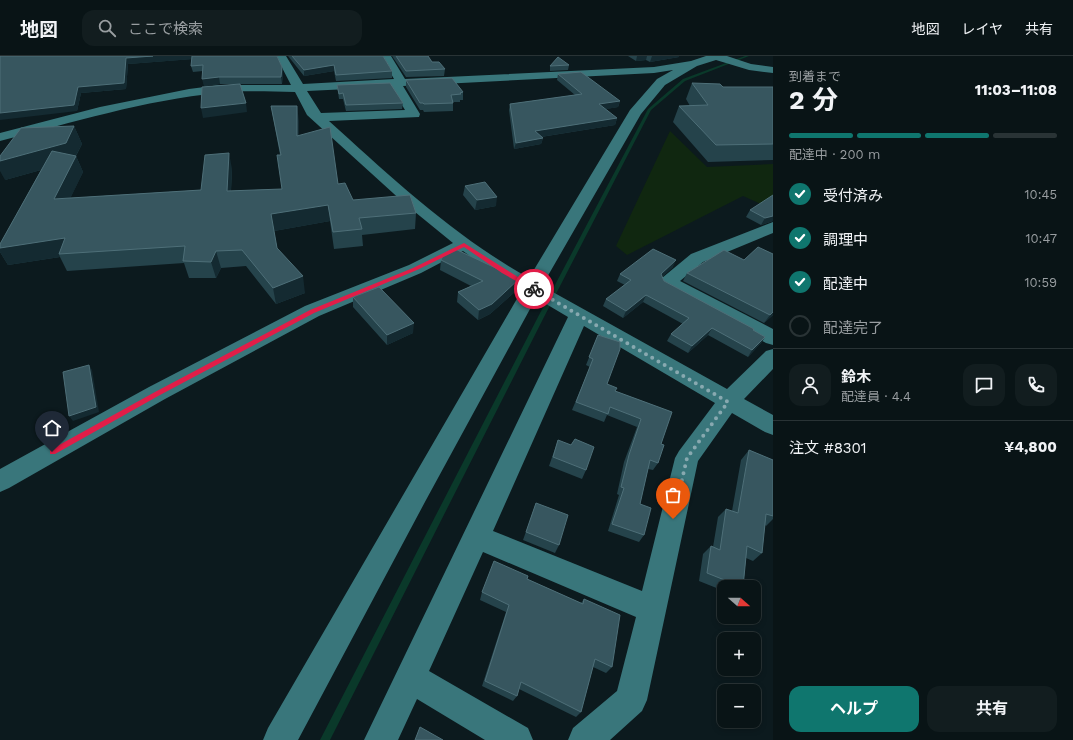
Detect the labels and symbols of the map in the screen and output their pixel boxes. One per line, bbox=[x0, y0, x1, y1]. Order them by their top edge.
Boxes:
courier bbox=[514, 269, 554, 309]
pin bbox=[35, 411, 69, 452]
pin bbox=[656, 478, 690, 519]
north arrow bbox=[717, 580, 761, 624]

